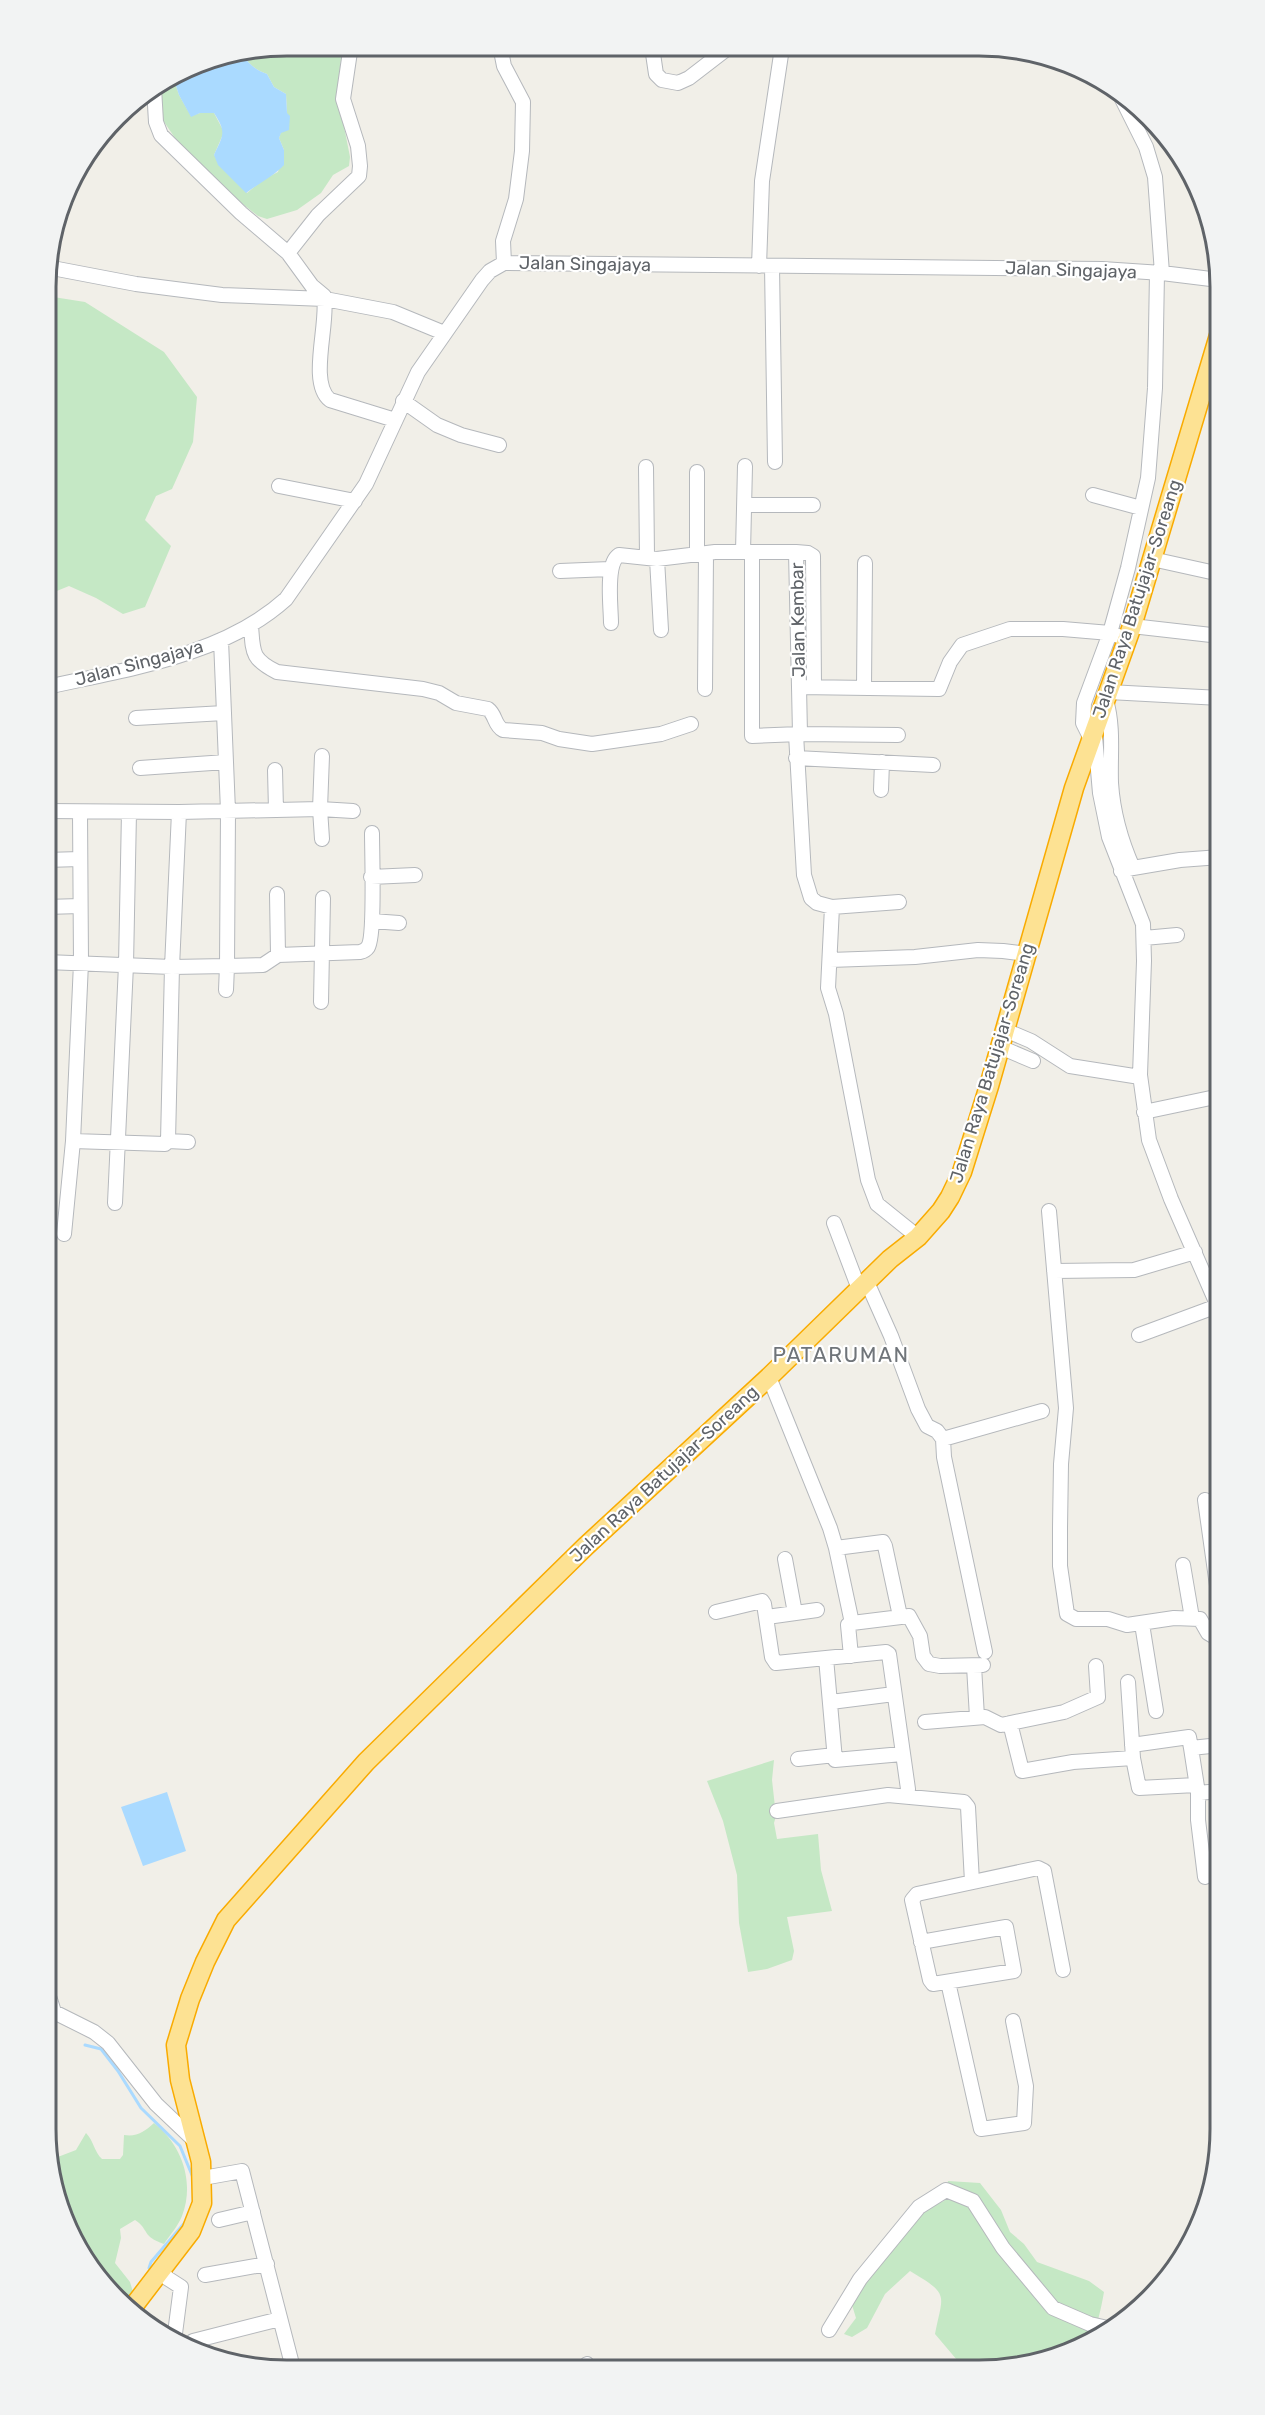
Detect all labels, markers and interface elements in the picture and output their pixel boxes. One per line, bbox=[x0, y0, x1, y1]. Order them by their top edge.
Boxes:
street label: Jalan Singajaya bbox=[519, 252, 651, 276]
street label: Jalan Singajaya bbox=[1005, 257, 1137, 283]
street label: Jalan Raya Batujajar-Soreang bbox=[1088, 477, 1186, 721]
street label: Jalan Kembar bbox=[786, 562, 810, 678]
street label: Jalan Singajaya bbox=[72, 635, 206, 691]
street label: Jalan Raya Batujajar-Soreang bbox=[945, 940, 1039, 1186]
district label: PATARUMAN bbox=[772, 1342, 910, 1367]
street label: Jalan Raya Batujajar-Soreang bbox=[565, 1381, 763, 1567]

